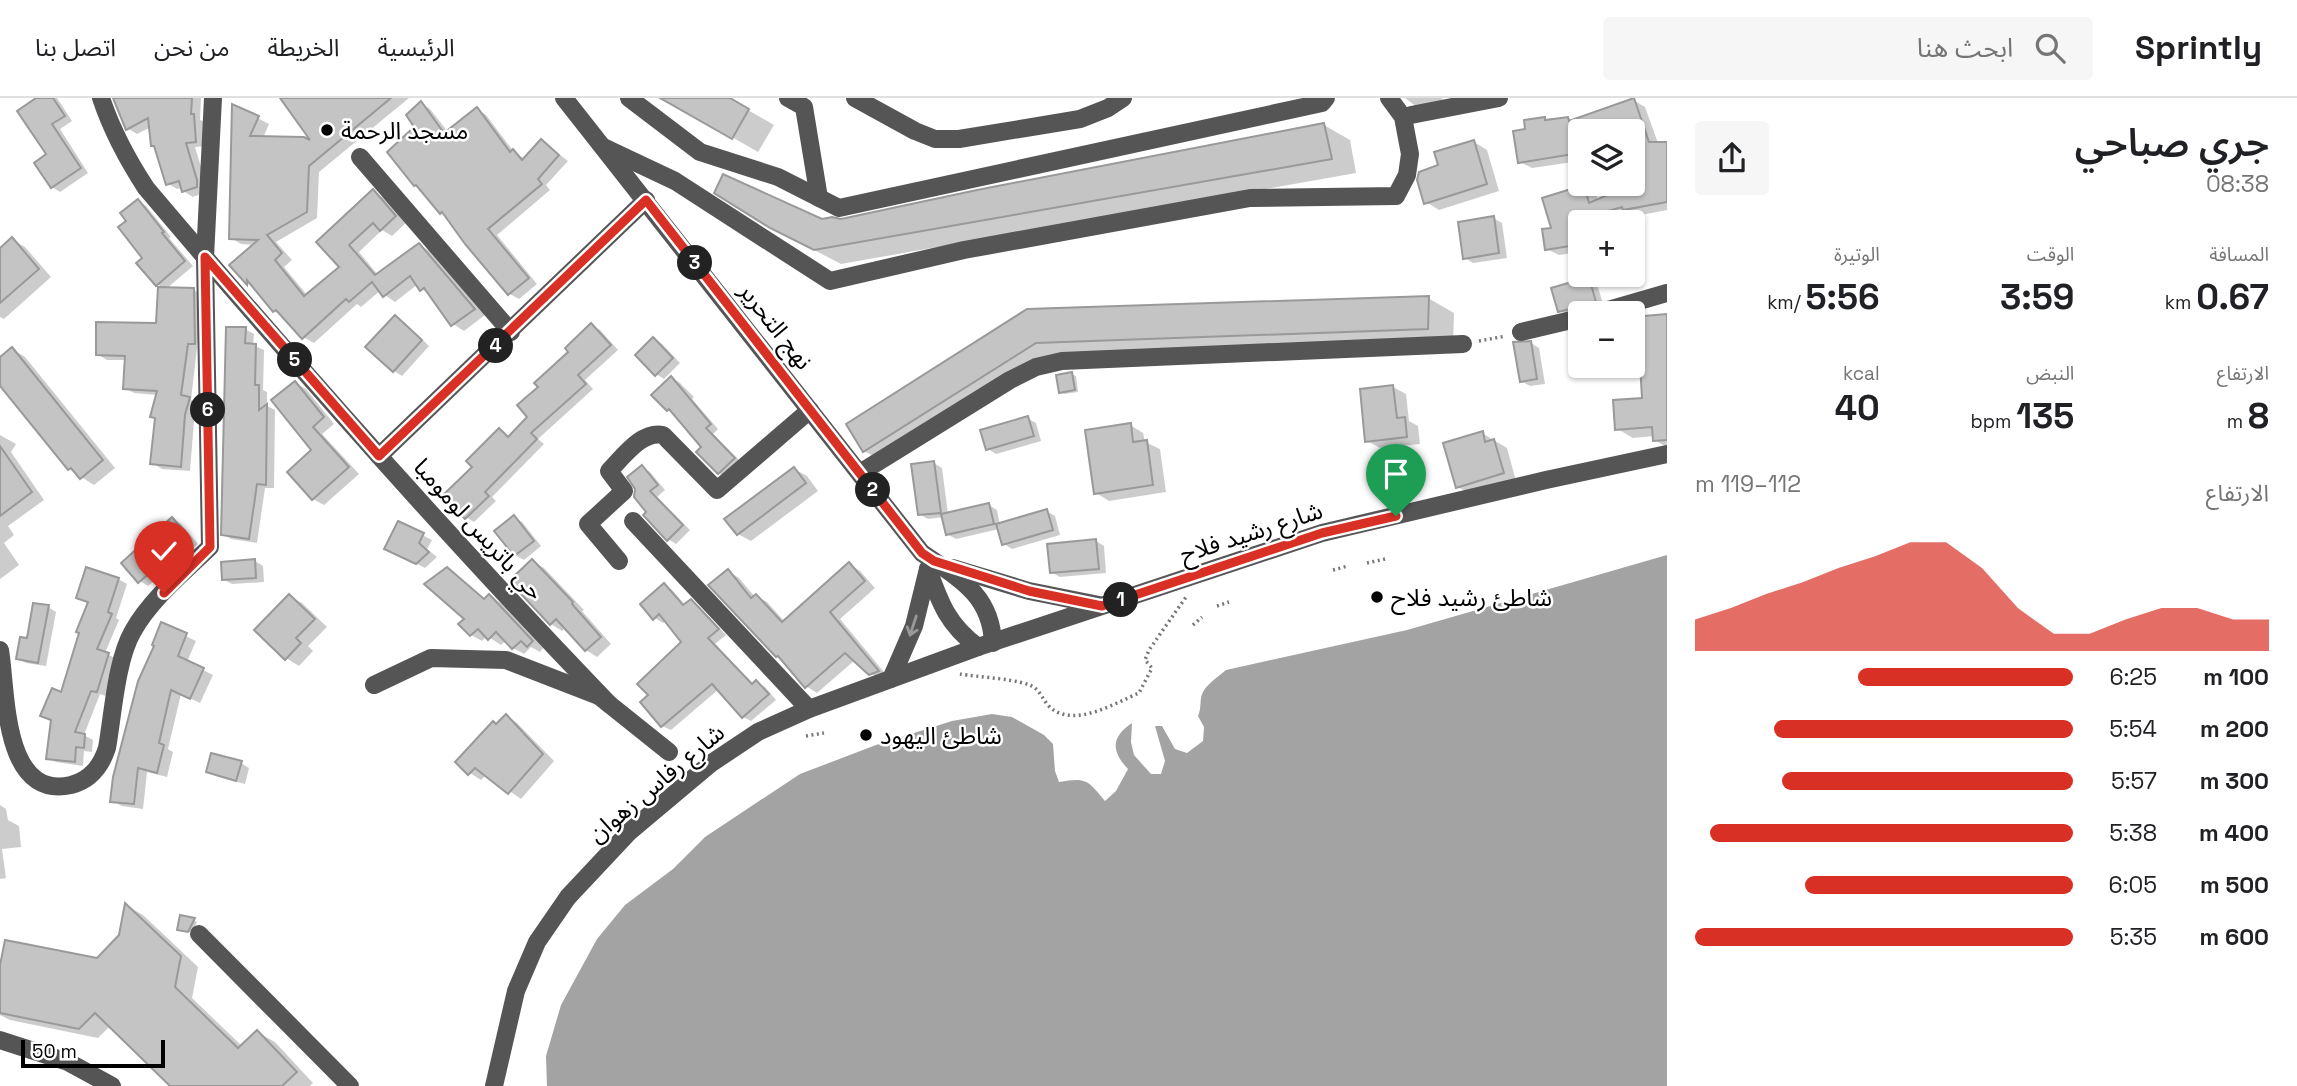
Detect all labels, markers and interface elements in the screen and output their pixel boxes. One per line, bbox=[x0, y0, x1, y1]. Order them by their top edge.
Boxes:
search box bbox=[1603, 17, 2093, 80]
text: Sprintly bbox=[2135, 27, 2262, 69]
icon: search bbox=[2031, 29, 2069, 67]
text: ابحث هنا bbox=[1917, 31, 2013, 65]
text: اتصل بنا bbox=[35, 32, 116, 63]
text: من نحن bbox=[154, 32, 230, 63]
text: الخريطة bbox=[268, 32, 340, 63]
text: الرئيسية bbox=[378, 32, 455, 63]
place label: مسجد الرحمة bbox=[341, 115, 468, 146]
map controls bbox=[1568, 119, 1645, 378]
button: layers bbox=[1568, 119, 1645, 196]
text: جري صباحي bbox=[2075, 119, 2269, 167]
button: share bbox=[1695, 121, 1769, 195]
marker: مسجد الرحمة bbox=[319, 122, 335, 138]
text: 08:38 bbox=[2206, 169, 2269, 199]
button: + bbox=[1568, 210, 1645, 287]
text: الوتيرة bbox=[1834, 242, 1880, 267]
text: الوقت bbox=[2027, 242, 2074, 267]
text: المسافة bbox=[2209, 242, 2269, 267]
pin: 3 bbox=[678, 246, 712, 280]
text: 3 bbox=[689, 250, 700, 275]
street label: نهج التحرير bbox=[730, 275, 820, 377]
text: 5:56 bbox=[1806, 275, 1880, 319]
text: 3:59 bbox=[2000, 275, 2074, 319]
text: 0.67 bbox=[2196, 275, 2269, 319]
text: /km bbox=[1767, 290, 1806, 315]
text: km bbox=[2165, 290, 2196, 315]
button: − bbox=[1568, 301, 1645, 378]
pin: 4 bbox=[478, 328, 514, 364]
text: 4 bbox=[489, 333, 502, 358]
pin: 5 bbox=[278, 342, 312, 378]
text: 5 bbox=[289, 347, 300, 372]
text: kcal bbox=[1843, 361, 1880, 386]
text: النبض bbox=[2026, 361, 2074, 386]
text: الارتفاع bbox=[2217, 361, 2269, 386]
text: 40 bbox=[1835, 386, 1880, 430]
pin: 6 bbox=[190, 392, 226, 428]
text: 135 bbox=[2016, 394, 2074, 438]
text: 8 bbox=[2248, 394, 2269, 438]
text: 6 bbox=[202, 397, 213, 422]
text: bpm bbox=[1971, 409, 2016, 434]
text: m bbox=[2227, 409, 2248, 434]
pin bbox=[1366, 444, 1426, 516]
street label: حي باتريس لومومبا bbox=[404, 452, 551, 609]
icon: arrive bbox=[1377, 455, 1415, 493]
text: 112–119 m bbox=[1695, 469, 1801, 499]
pin: 2 bbox=[856, 472, 890, 508]
text: 2 bbox=[867, 477, 878, 502]
text: الارتفاع bbox=[2206, 478, 2269, 508]
street label: شارع رشيد فلاح bbox=[1176, 494, 1327, 572]
pin bbox=[134, 521, 194, 593]
icon: check bbox=[145, 532, 183, 570]
pin: 1 bbox=[1104, 582, 1138, 618]
place label: شاطئ رشيد فلاح bbox=[1391, 582, 1552, 615]
text: 1 bbox=[1116, 587, 1125, 612]
marker: شاطئ رشيد فلاح bbox=[1369, 589, 1385, 605]
one-way arrow bbox=[906, 614, 919, 636]
text: 6:25 bbox=[2109, 662, 2157, 692]
text: 100 m bbox=[2203, 662, 2269, 692]
text: 5:54 bbox=[2109, 714, 2157, 744]
text: 200 m bbox=[2200, 714, 2269, 744]
street label: شارع رفاس زهوان bbox=[581, 717, 732, 851]
place label: شاطئ اليهود bbox=[880, 720, 1002, 751]
marker: شاطئ اليهود bbox=[858, 727, 874, 743]
text: 5:57 bbox=[2111, 766, 2157, 796]
text: 300 m bbox=[2200, 766, 2269, 796]
text: 5:38 bbox=[2109, 818, 2157, 848]
text: 400 m bbox=[2199, 818, 2269, 848]
text: 6:05 bbox=[2109, 870, 2157, 900]
text: 500 m bbox=[2200, 870, 2269, 900]
text: 5:35 bbox=[2110, 922, 2157, 952]
text: 600 m bbox=[2199, 922, 2269, 952]
scale bar bbox=[21, 1037, 164, 1069]
text: 50 m bbox=[32, 1039, 77, 1064]

